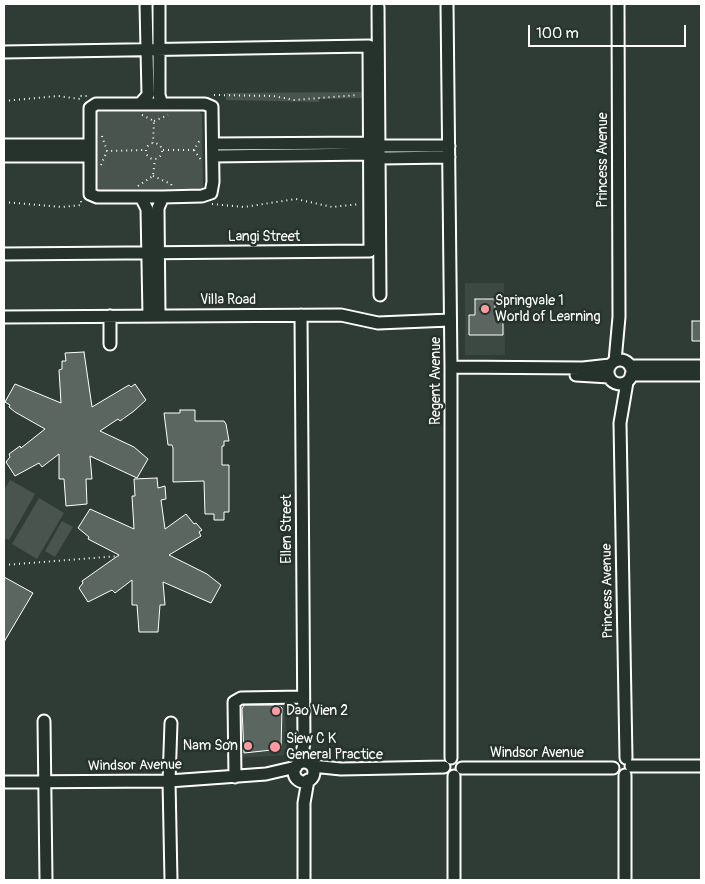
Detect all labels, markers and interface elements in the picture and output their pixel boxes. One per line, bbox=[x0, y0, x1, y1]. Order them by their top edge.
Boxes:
scale bar bbox=[530, 15, 688, 47]
text: 100 m bbox=[536, 24, 579, 43]
street label: Princess Avenue bbox=[595, 112, 611, 208]
street label: Langi Street bbox=[228, 229, 300, 245]
street label: Villa Road bbox=[200, 292, 256, 308]
place label: Springvale 1 World of Learning bbox=[495, 293, 600, 326]
marker: Springvale 1 World of Learning bbox=[479, 303, 491, 315]
street label: Regent Avenue bbox=[428, 337, 444, 425]
street label: Ellen Street bbox=[279, 494, 295, 564]
street label: Princess Avenue bbox=[599, 543, 617, 639]
place label: Dao Vien 2 bbox=[286, 703, 348, 719]
marker: Dao Vien 2 bbox=[270, 705, 282, 717]
place label: Siew C K General Practice bbox=[286, 731, 383, 764]
place label: Nam Sơn bbox=[183, 738, 238, 754]
marker: Nam Sơn bbox=[242, 740, 254, 752]
marker: Siew C K General Practice bbox=[268, 740, 282, 754]
street label: Windsor Avenue bbox=[490, 745, 584, 761]
street label: Windsor Avenue bbox=[88, 757, 182, 775]

